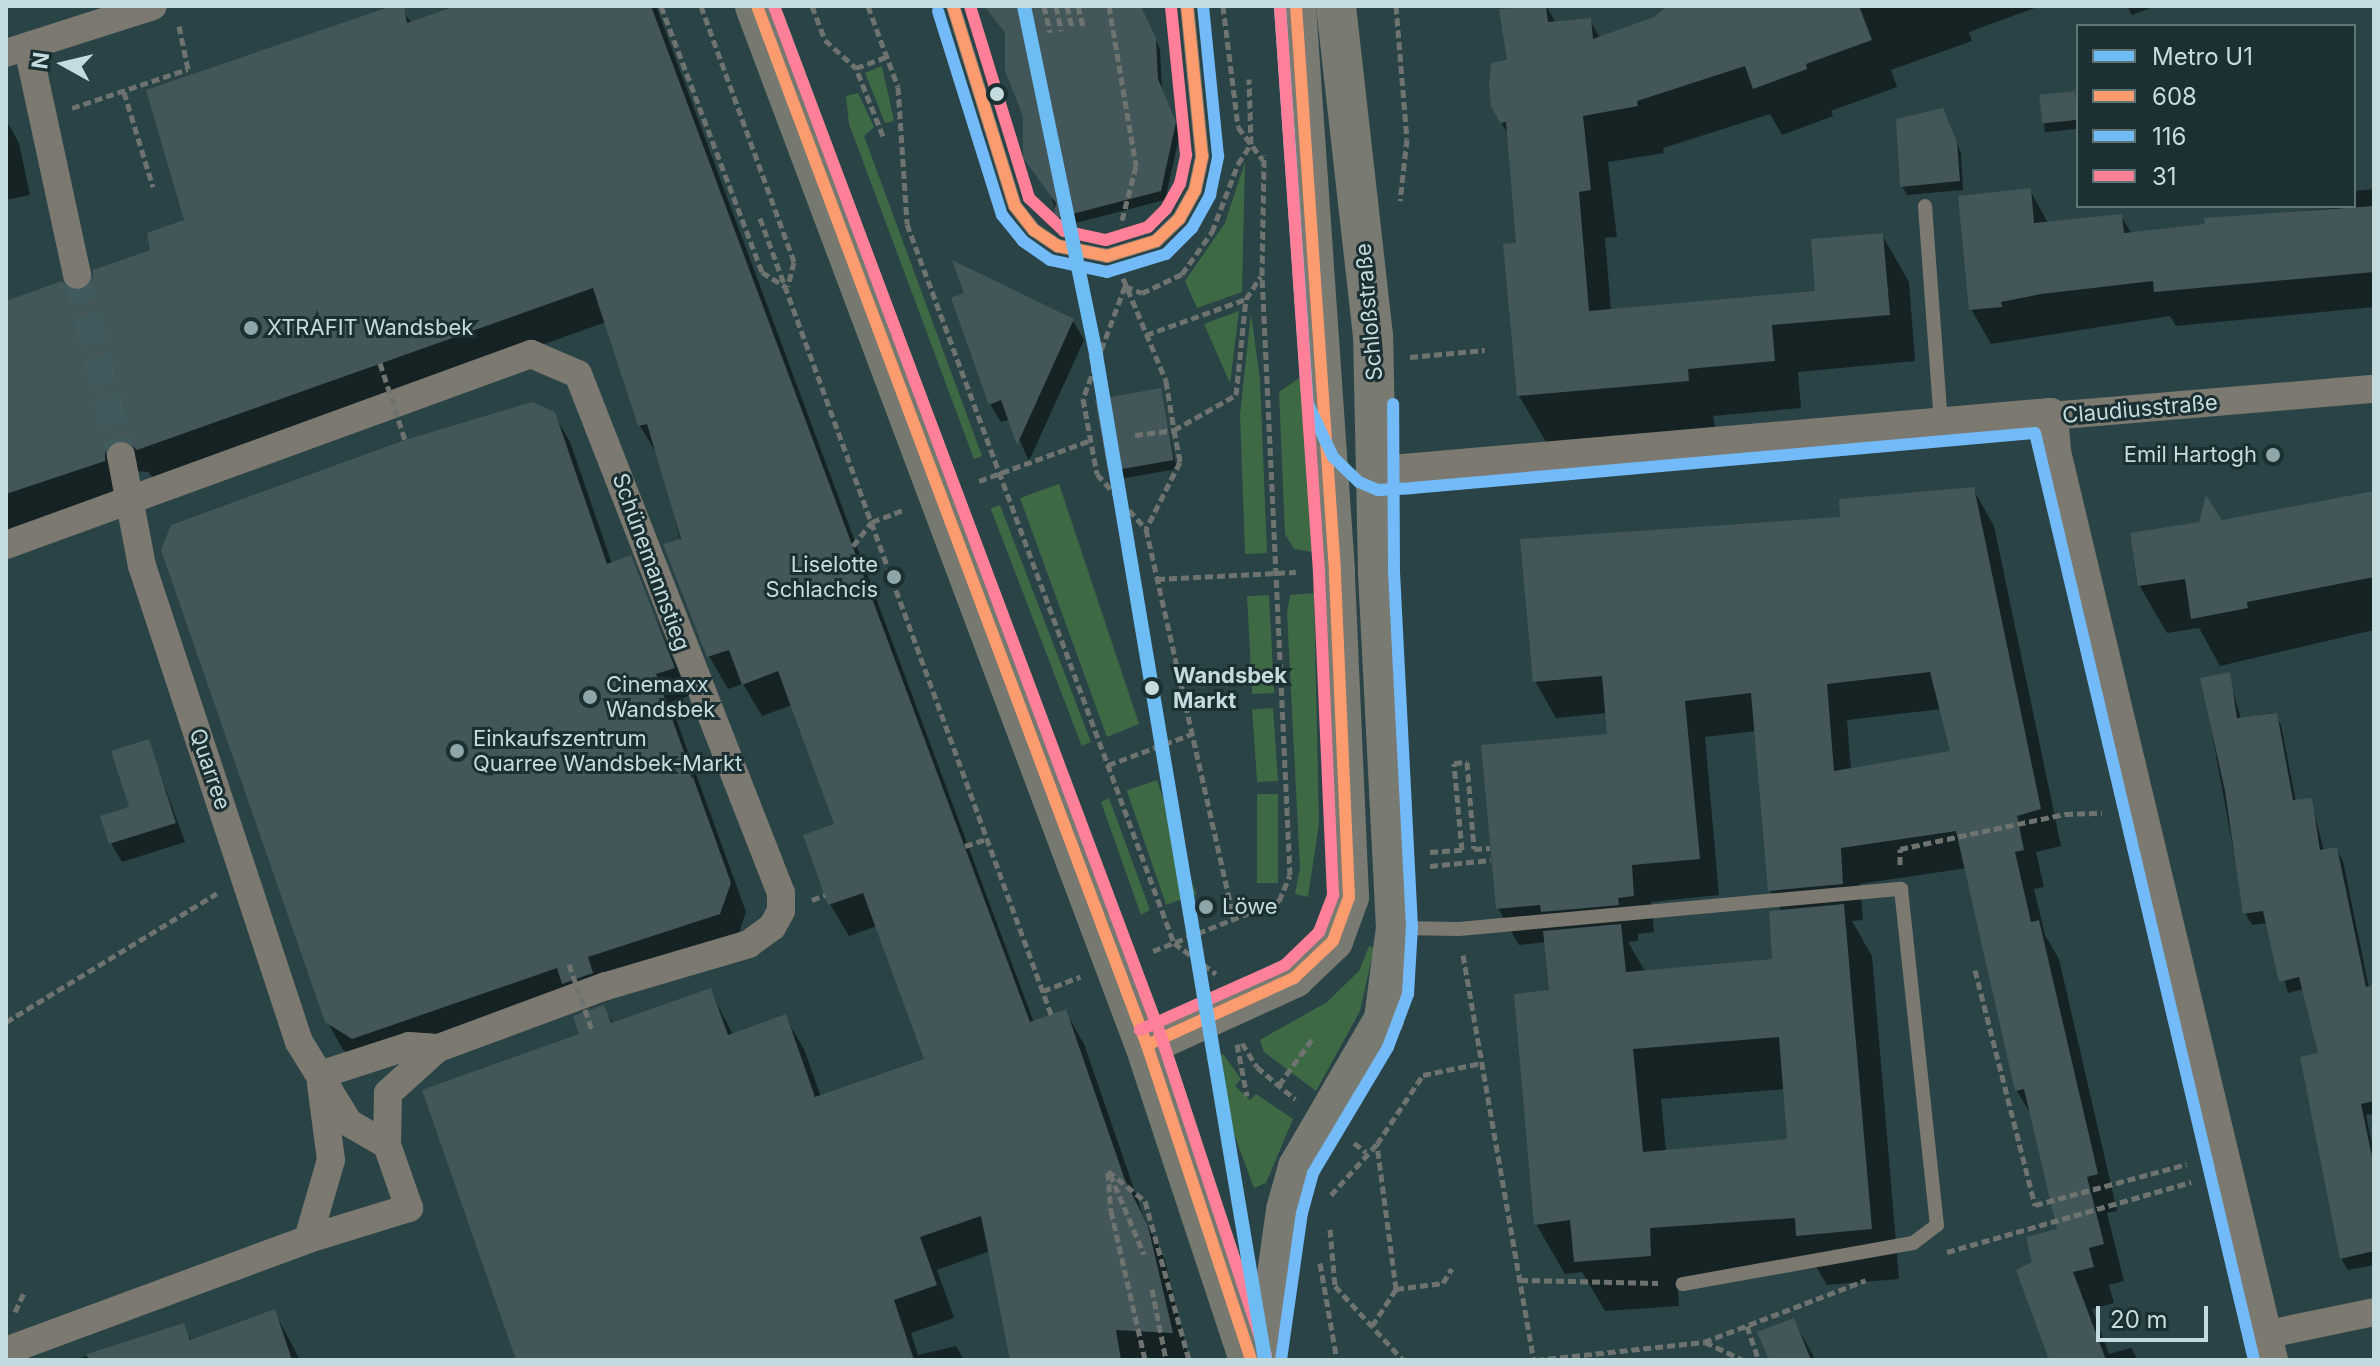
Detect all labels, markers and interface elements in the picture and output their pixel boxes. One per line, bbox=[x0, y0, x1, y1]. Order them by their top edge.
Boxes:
north arrow bbox=[24, 24, 104, 104]
legend bbox=[2076, 24, 2356, 208]
text: Metro U1 bbox=[2152, 42, 2253, 71]
text: N bbox=[26, 51, 54, 71]
text: 608 bbox=[2152, 82, 2197, 111]
unlabelled marker bbox=[989, 86, 1005, 102]
text: 116 bbox=[2152, 122, 2186, 151]
text: 31 bbox=[2152, 162, 2177, 191]
street label: Schloßstraße bbox=[1350, 242, 1388, 382]
place label: XTRAFIT Wandsbek bbox=[267, 315, 473, 341]
marker: XTRAFIT Wandsbek bbox=[242, 319, 260, 337]
street label: Claudiusstraße bbox=[2061, 389, 2219, 429]
place label: Emil Hartogh bbox=[2124, 442, 2257, 468]
marker: Emil Hartogh bbox=[2264, 446, 2282, 464]
street label: Schünemannstieg bbox=[607, 470, 695, 654]
place label: Liselotte Schlachcis bbox=[766, 551, 878, 602]
marker: Liselotte Schlachcis bbox=[885, 568, 903, 586]
place label: Wandsbek Markt bbox=[1173, 662, 1287, 714]
place label: Cinemaxx Wandsbek bbox=[606, 671, 715, 722]
marker: Wandsbek Markt bbox=[1138, 674, 1166, 702]
marker: Cinemaxx Wandsbek bbox=[581, 688, 599, 706]
street label: Quarree bbox=[184, 725, 236, 813]
place label: Einkaufszentrum Quarree Wandsbek-Markt bbox=[473, 725, 742, 776]
marker: Einkaufszentrum Quarree Wandsbek-Markt bbox=[448, 742, 466, 760]
place label: Löwe bbox=[1222, 894, 1278, 920]
marker: Löwe bbox=[1197, 898, 1215, 916]
scale bar bbox=[2100, 1290, 2212, 1340]
text: 20 m bbox=[2110, 1305, 2168, 1334]

